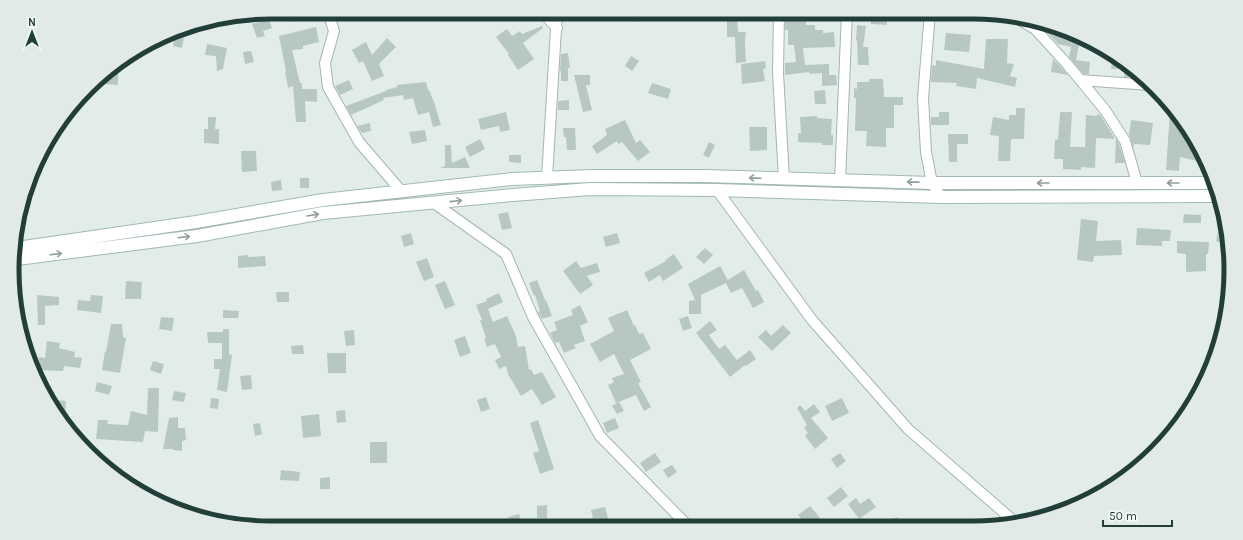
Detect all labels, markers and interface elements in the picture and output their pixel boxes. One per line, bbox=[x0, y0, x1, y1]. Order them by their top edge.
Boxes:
north arrow bbox=[12, 12, 52, 52]
text: N bbox=[28, 16, 36, 29]
one-way arrow bbox=[749, 174, 762, 181]
one-way arrow bbox=[907, 178, 920, 186]
one-way arrow bbox=[1037, 179, 1050, 187]
one-way arrow bbox=[1167, 179, 1180, 187]
one-way arrow bbox=[449, 197, 462, 204]
one-way arrow bbox=[306, 211, 319, 219]
one-way arrow bbox=[178, 234, 191, 241]
one-way arrow bbox=[49, 250, 62, 258]
scale bar bbox=[1103, 502, 1172, 528]
text: 50 m bbox=[1109, 509, 1137, 523]

